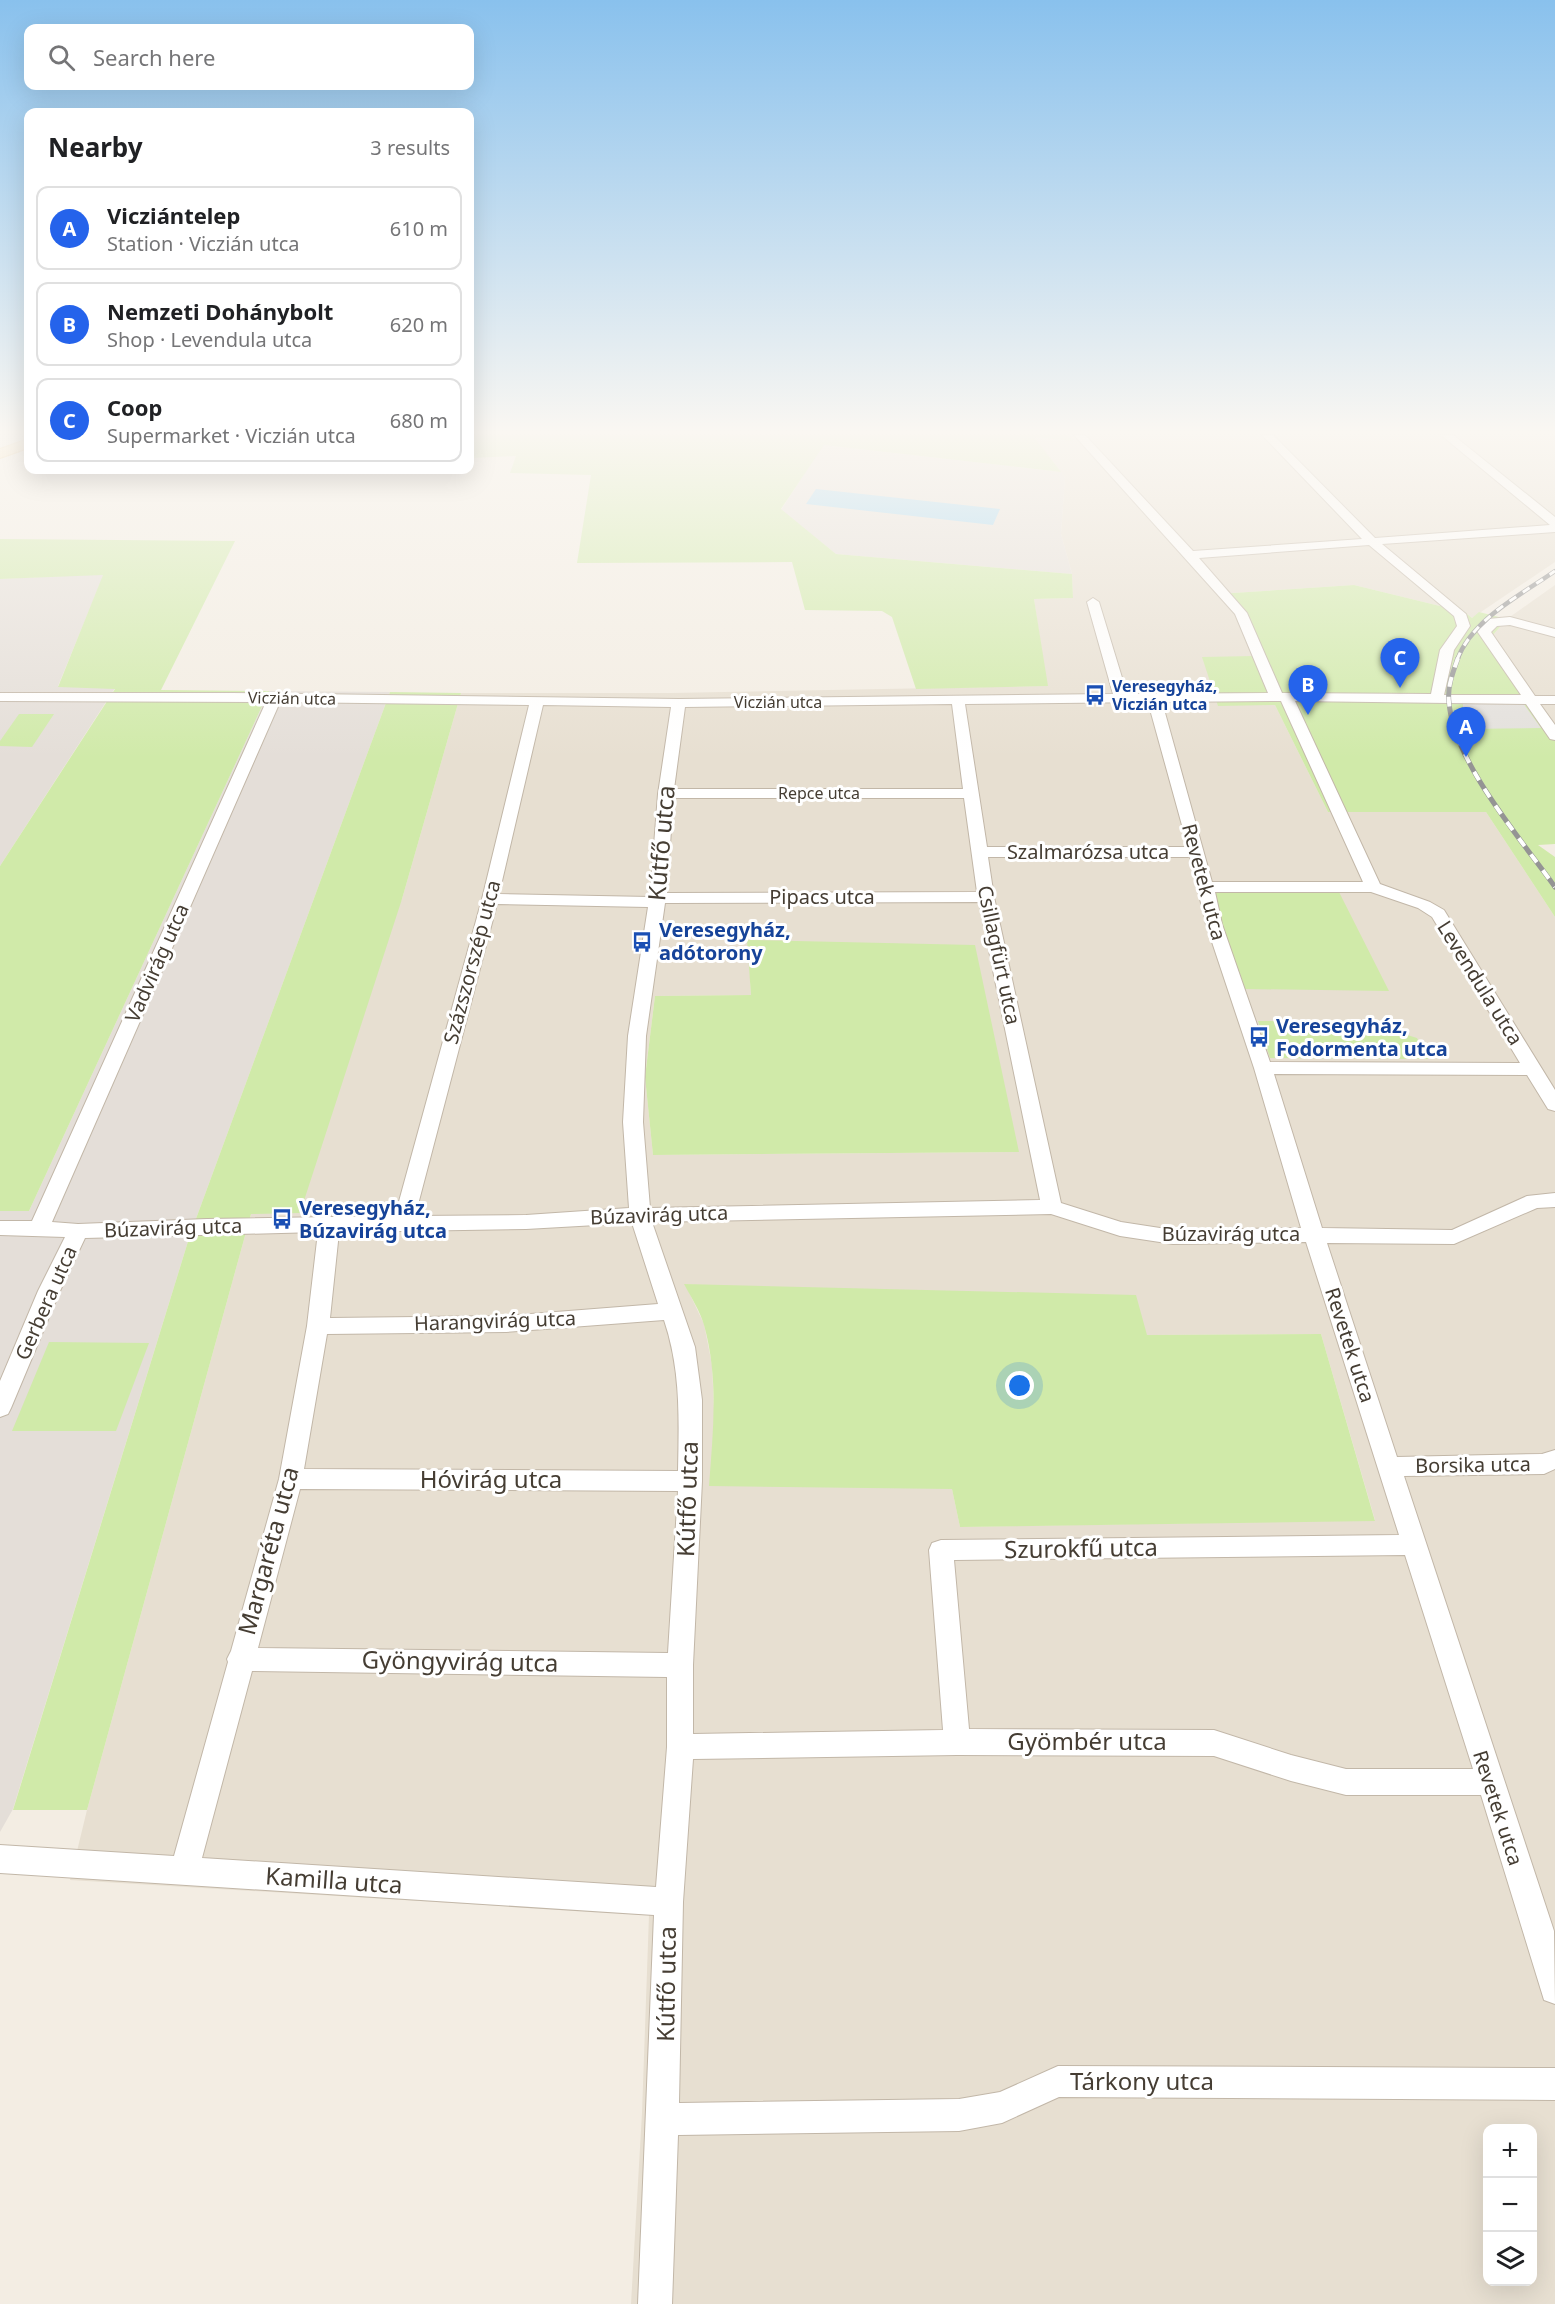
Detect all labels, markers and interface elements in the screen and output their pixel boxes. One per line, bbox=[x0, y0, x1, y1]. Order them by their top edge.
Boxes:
search box bbox=[24, 24, 474, 90]
icon: search bbox=[45, 41, 78, 74]
text: Search here bbox=[93, 42, 215, 72]
text: Nearby bbox=[48, 129, 143, 165]
text: 3 results bbox=[370, 134, 450, 161]
text: Vicziántelep bbox=[107, 200, 240, 230]
text: A bbox=[63, 215, 76, 242]
text: 610 m bbox=[390, 215, 448, 242]
text: Station · Viczián utca bbox=[107, 230, 300, 257]
text: Nemzeti Dohánybolt bbox=[107, 296, 333, 326]
text: B bbox=[63, 311, 76, 338]
text: 620 m bbox=[390, 311, 448, 338]
text: Shop · Levendula utca bbox=[107, 326, 312, 353]
text: Coop bbox=[107, 392, 163, 422]
text: C bbox=[63, 407, 76, 434]
text: 680 m bbox=[390, 407, 448, 434]
text: Supermarket · Viczián utca bbox=[107, 422, 356, 449]
pin: C bbox=[1380, 638, 1420, 688]
pin: B bbox=[1288, 666, 1328, 715]
place label: Veresegyház, Viczián utca bbox=[1112, 675, 1217, 715]
bus stop icon: Veresegyház, Viczián utca bbox=[1083, 683, 1107, 707]
street label: Viczián utca bbox=[248, 686, 336, 710]
street label: Viczián utca bbox=[734, 691, 822, 713]
pin: A bbox=[1446, 708, 1486, 757]
street label: Repce utca bbox=[778, 782, 860, 804]
street label: Kútfő utca bbox=[639, 784, 682, 902]
street label: Revetek utca bbox=[1176, 821, 1233, 943]
street label: Szalmarózsa utca bbox=[1007, 838, 1169, 865]
street label: Százszorszép utca bbox=[437, 877, 506, 1047]
street label: Pipacs utca bbox=[769, 883, 875, 910]
street label: Csillagfürt utca bbox=[972, 883, 1027, 1027]
street label: Vadvirág utca bbox=[118, 899, 195, 1026]
street label: Levendula utca bbox=[1431, 915, 1529, 1050]
place label: Veresegyház, adótorony bbox=[659, 916, 791, 966]
bus stop icon: Veresegyház, adótorony bbox=[630, 930, 654, 954]
place label: Veresegyház, Fodormenta utca bbox=[1276, 1012, 1448, 1062]
bus stop icon: Veresegyház, Fodormenta utca bbox=[1247, 1025, 1271, 1049]
place label: Veresegyház, Búzavirág utca bbox=[299, 1194, 447, 1244]
street label: Búzavirág utca bbox=[589, 1199, 729, 1230]
bus stop icon: Veresegyház, Búzavirág utca bbox=[270, 1207, 294, 1231]
street label: Búzavirág utca bbox=[103, 1212, 243, 1243]
street label: Búzavirág utca bbox=[1162, 1220, 1300, 1247]
street label: Gerbera utca bbox=[8, 1241, 83, 1364]
street label: Revetek utca bbox=[1319, 1284, 1382, 1406]
street label: Harangvirág utca bbox=[414, 1304, 576, 1337]
your location bbox=[1005, 1371, 1034, 1400]
street label: Kútfő utca bbox=[668, 1440, 705, 1557]
street label: Borsika utca bbox=[1415, 1450, 1531, 1479]
street label: Hóvirág utca bbox=[420, 1462, 562, 1495]
street label: Margaréta utca bbox=[229, 1463, 306, 1638]
street label: Szurokfű utca bbox=[1004, 1530, 1158, 1565]
street label: Gyöngyvirág utca bbox=[361, 1642, 559, 1679]
street label: Gyömbér utca bbox=[1007, 1724, 1167, 1757]
street label: Revetek utca bbox=[1467, 1747, 1530, 1869]
street label: Kamilla utca bbox=[264, 1858, 404, 1901]
street label: Kútfő utca bbox=[648, 1926, 683, 2042]
street label: Tárkony utca bbox=[1070, 2064, 1214, 2097]
map controls bbox=[1483, 2124, 1537, 2286]
button: + bbox=[1483, 2124, 1537, 2178]
button: − bbox=[1483, 2178, 1537, 2232]
button: layers bbox=[1483, 2232, 1537, 2286]

